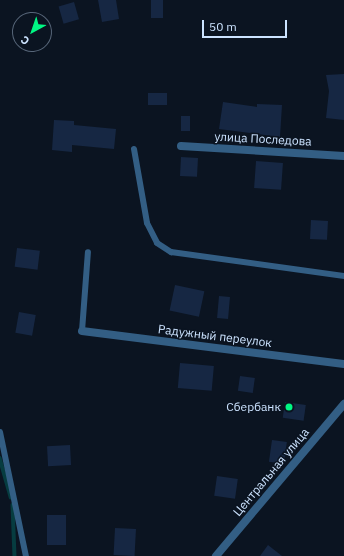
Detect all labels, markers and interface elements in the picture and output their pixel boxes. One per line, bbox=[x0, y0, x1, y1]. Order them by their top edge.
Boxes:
north arrow bbox=[12, 12, 52, 52]
scale bar bbox=[204, 12, 289, 38]
text: 50 m bbox=[209, 19, 237, 34]
text: С bbox=[18, 33, 32, 48]
street label: улица Последова bbox=[214, 129, 312, 149]
street label: Радужный переулок bbox=[157, 322, 273, 350]
place label: Сбербанк bbox=[226, 400, 281, 414]
marker: Сбербанк bbox=[284, 402, 294, 412]
street label: Центральная улица bbox=[230, 425, 312, 519]

